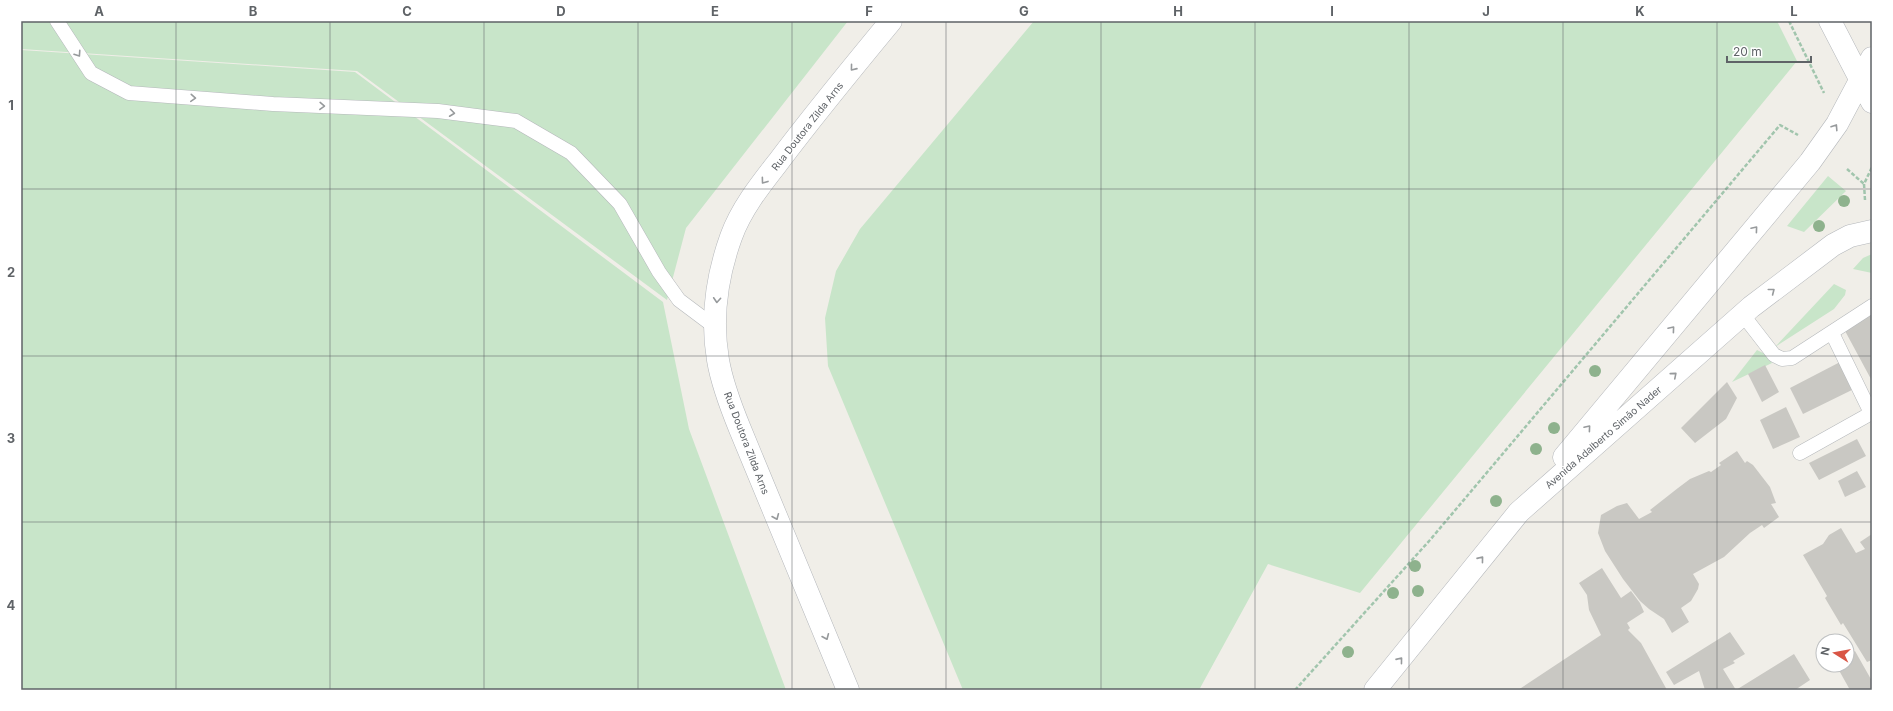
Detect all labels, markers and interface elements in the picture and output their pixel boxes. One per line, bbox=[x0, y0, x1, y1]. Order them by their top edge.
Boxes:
text: A bbox=[94, 3, 104, 19]
text: B bbox=[249, 3, 258, 19]
text: C bbox=[402, 3, 412, 19]
text: D bbox=[556, 3, 566, 19]
text: E bbox=[711, 3, 719, 19]
text: F bbox=[865, 3, 873, 19]
text: G bbox=[1019, 3, 1029, 19]
text: H bbox=[1173, 3, 1183, 19]
text: I bbox=[1330, 3, 1334, 19]
text: J bbox=[1482, 3, 1490, 19]
text: K bbox=[1635, 3, 1645, 19]
text: L bbox=[1790, 3, 1798, 19]
scale bar bbox=[1727, 38, 1811, 64]
text: 20 m bbox=[1733, 44, 1762, 59]
one-way arrow bbox=[73, 50, 81, 57]
one-way arrow bbox=[851, 63, 858, 70]
street label: Rua Doutora Zilda Arns bbox=[769, 79, 845, 173]
one-way arrow bbox=[190, 94, 196, 103]
text: 1 bbox=[8, 97, 14, 113]
one-way arrow bbox=[319, 102, 325, 111]
one-way arrow bbox=[449, 108, 455, 117]
one-way arrow bbox=[1830, 124, 1838, 131]
one-way arrow bbox=[762, 176, 769, 183]
one-way arrow bbox=[1750, 226, 1757, 233]
text: 2 bbox=[7, 264, 15, 280]
one-way arrow bbox=[1768, 288, 1775, 295]
one-way arrow bbox=[712, 297, 721, 303]
one-way arrow bbox=[1667, 326, 1674, 333]
one-way arrow bbox=[1669, 373, 1677, 380]
street label: Avenida Adalberto Simão Nader bbox=[1542, 383, 1664, 491]
street label: Rua Doutora Zilda Arns bbox=[722, 390, 772, 496]
one-way arrow bbox=[1584, 426, 1591, 433]
text: 3 bbox=[7, 430, 15, 446]
one-way arrow bbox=[771, 512, 779, 520]
one-way arrow bbox=[1477, 556, 1484, 563]
text: 4 bbox=[7, 597, 16, 613]
one-way arrow bbox=[821, 633, 829, 640]
north arrow bbox=[1815, 633, 1855, 673]
text: N bbox=[1818, 646, 1833, 657]
one-way arrow bbox=[1395, 657, 1402, 664]

